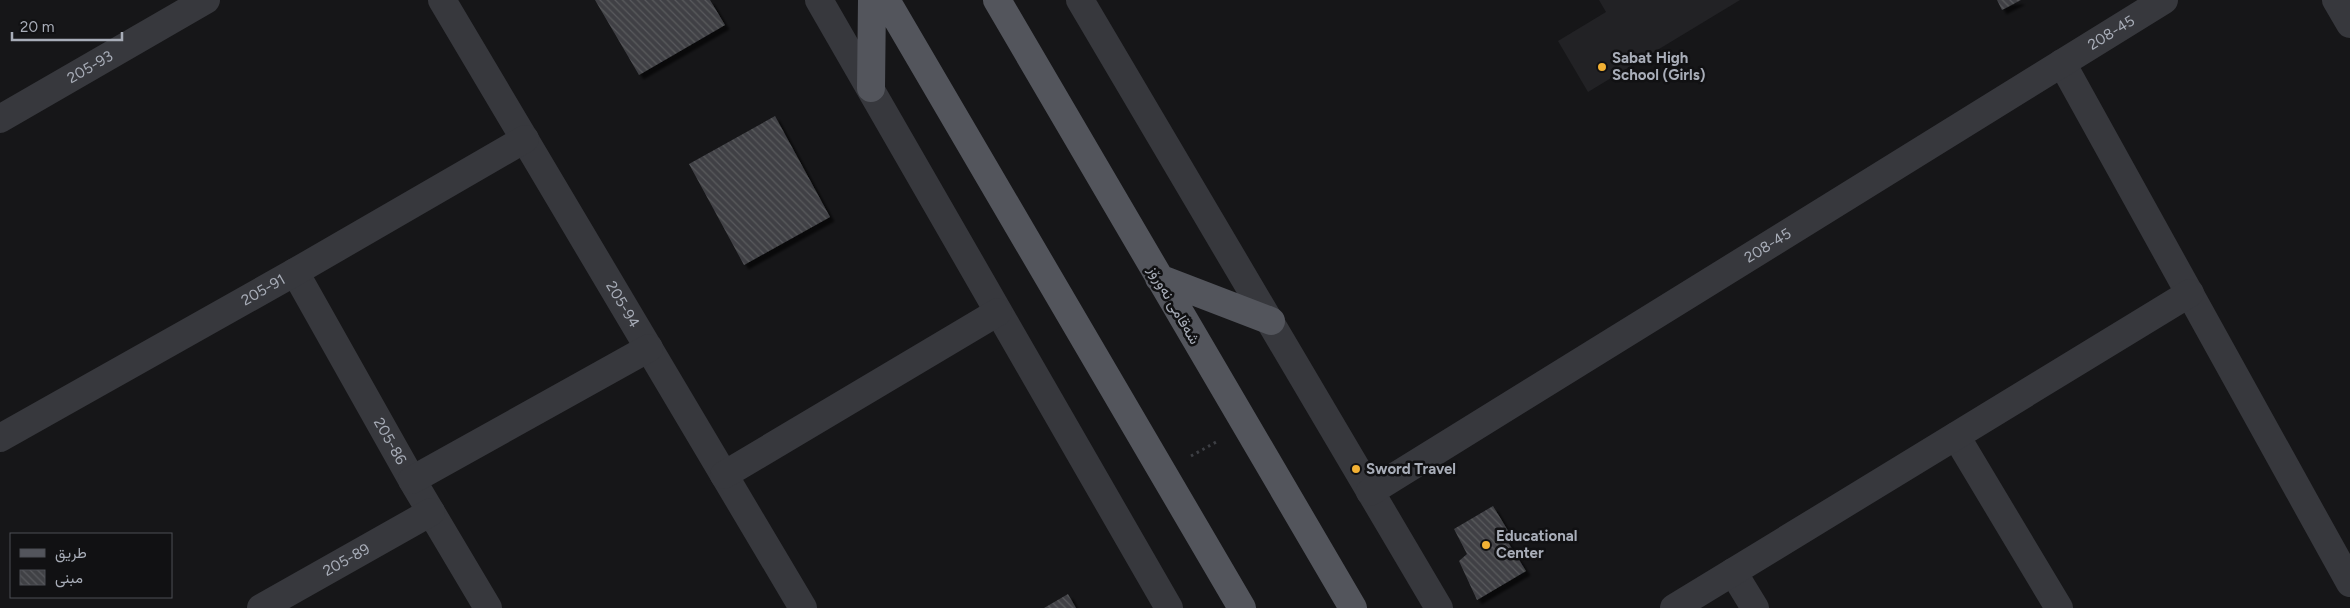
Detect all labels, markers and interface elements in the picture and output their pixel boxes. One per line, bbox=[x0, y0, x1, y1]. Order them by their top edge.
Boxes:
scale bar bbox=[12, 10, 122, 42]
street label: 208-45 bbox=[2085, 11, 2138, 54]
text: 20 m bbox=[20, 18, 54, 36]
street label: 205-93 bbox=[64, 47, 116, 87]
place label: Sabat High School (Girls) bbox=[1612, 49, 1706, 84]
marker: Sabat High School (Girls) bbox=[1596, 61, 1608, 73]
street label: 208-45 bbox=[1741, 224, 1794, 267]
street label: شەقامی نەورۆز bbox=[1143, 262, 1204, 348]
street label: 205-91 bbox=[238, 270, 288, 309]
street label: 205-94 bbox=[602, 278, 643, 331]
street label: 205-86 bbox=[370, 415, 411, 468]
place label: Sword Travel bbox=[1366, 460, 1456, 478]
marker: Sword Travel bbox=[1350, 463, 1362, 475]
place label: Educational Center bbox=[1496, 527, 1577, 562]
legend bbox=[10, 533, 172, 598]
marker: Educational Center bbox=[1480, 539, 1492, 551]
street label: 205-89 bbox=[320, 540, 373, 580]
text: طريق bbox=[55, 544, 87, 563]
text: مبنى bbox=[55, 569, 83, 588]

